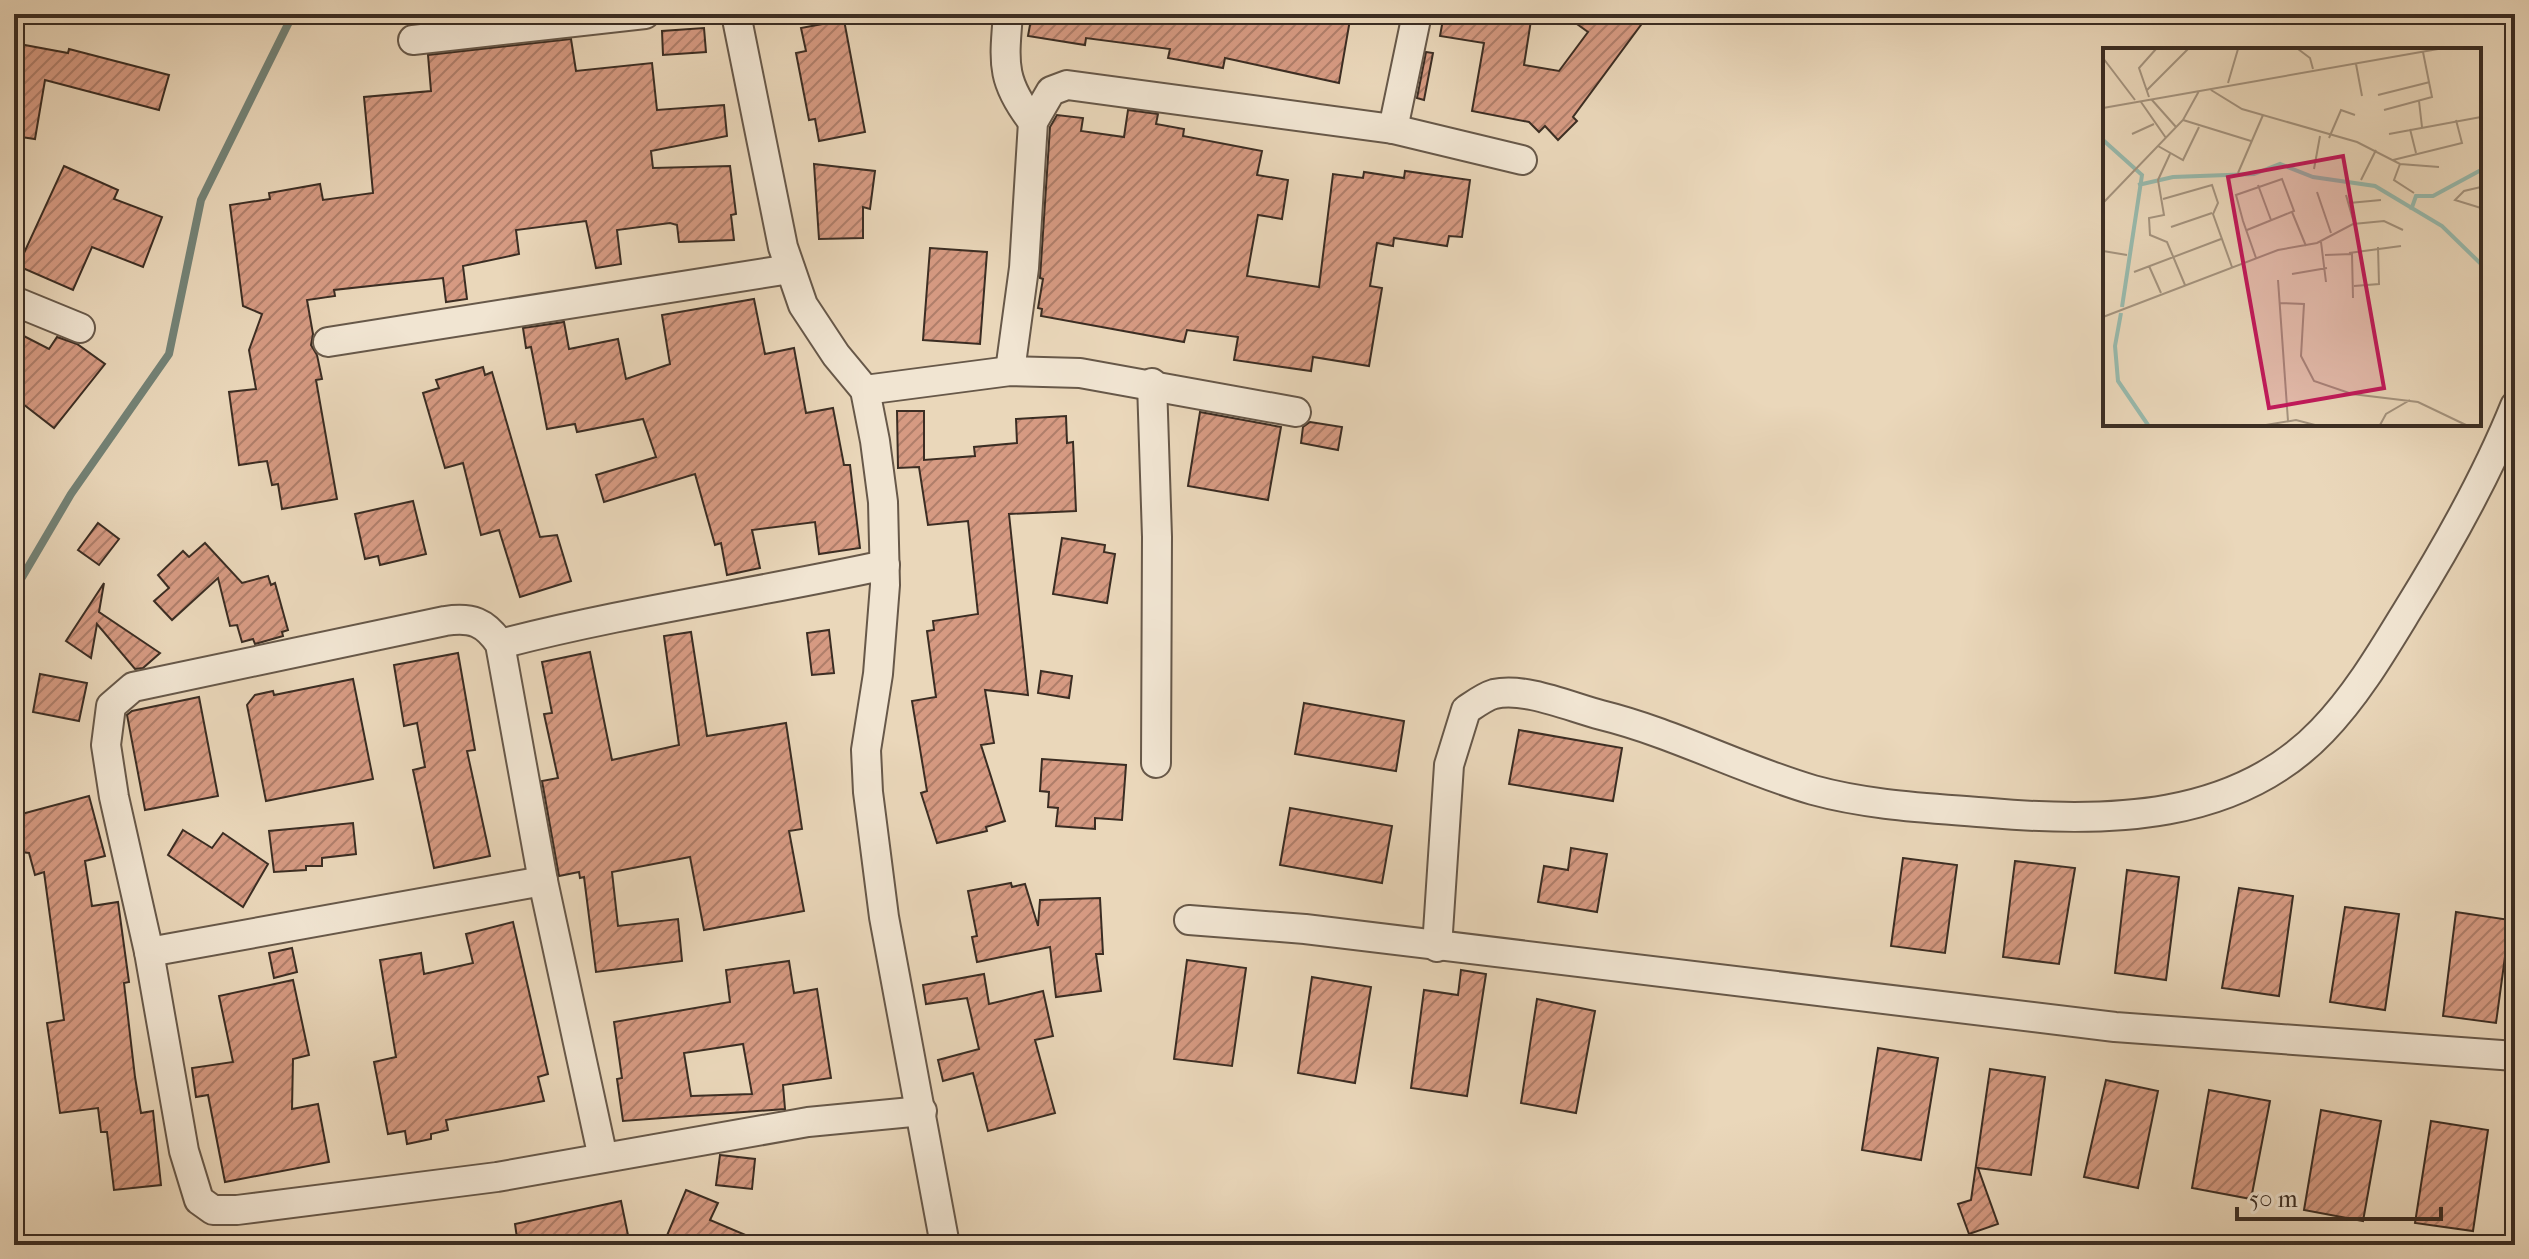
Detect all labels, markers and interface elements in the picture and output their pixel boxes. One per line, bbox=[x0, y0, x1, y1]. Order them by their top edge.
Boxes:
inset map bbox=[2103, 48, 2481, 426]
scale bar bbox=[2237, 1171, 2441, 1221]
text: 50 m bbox=[2249, 1185, 2298, 1213]

